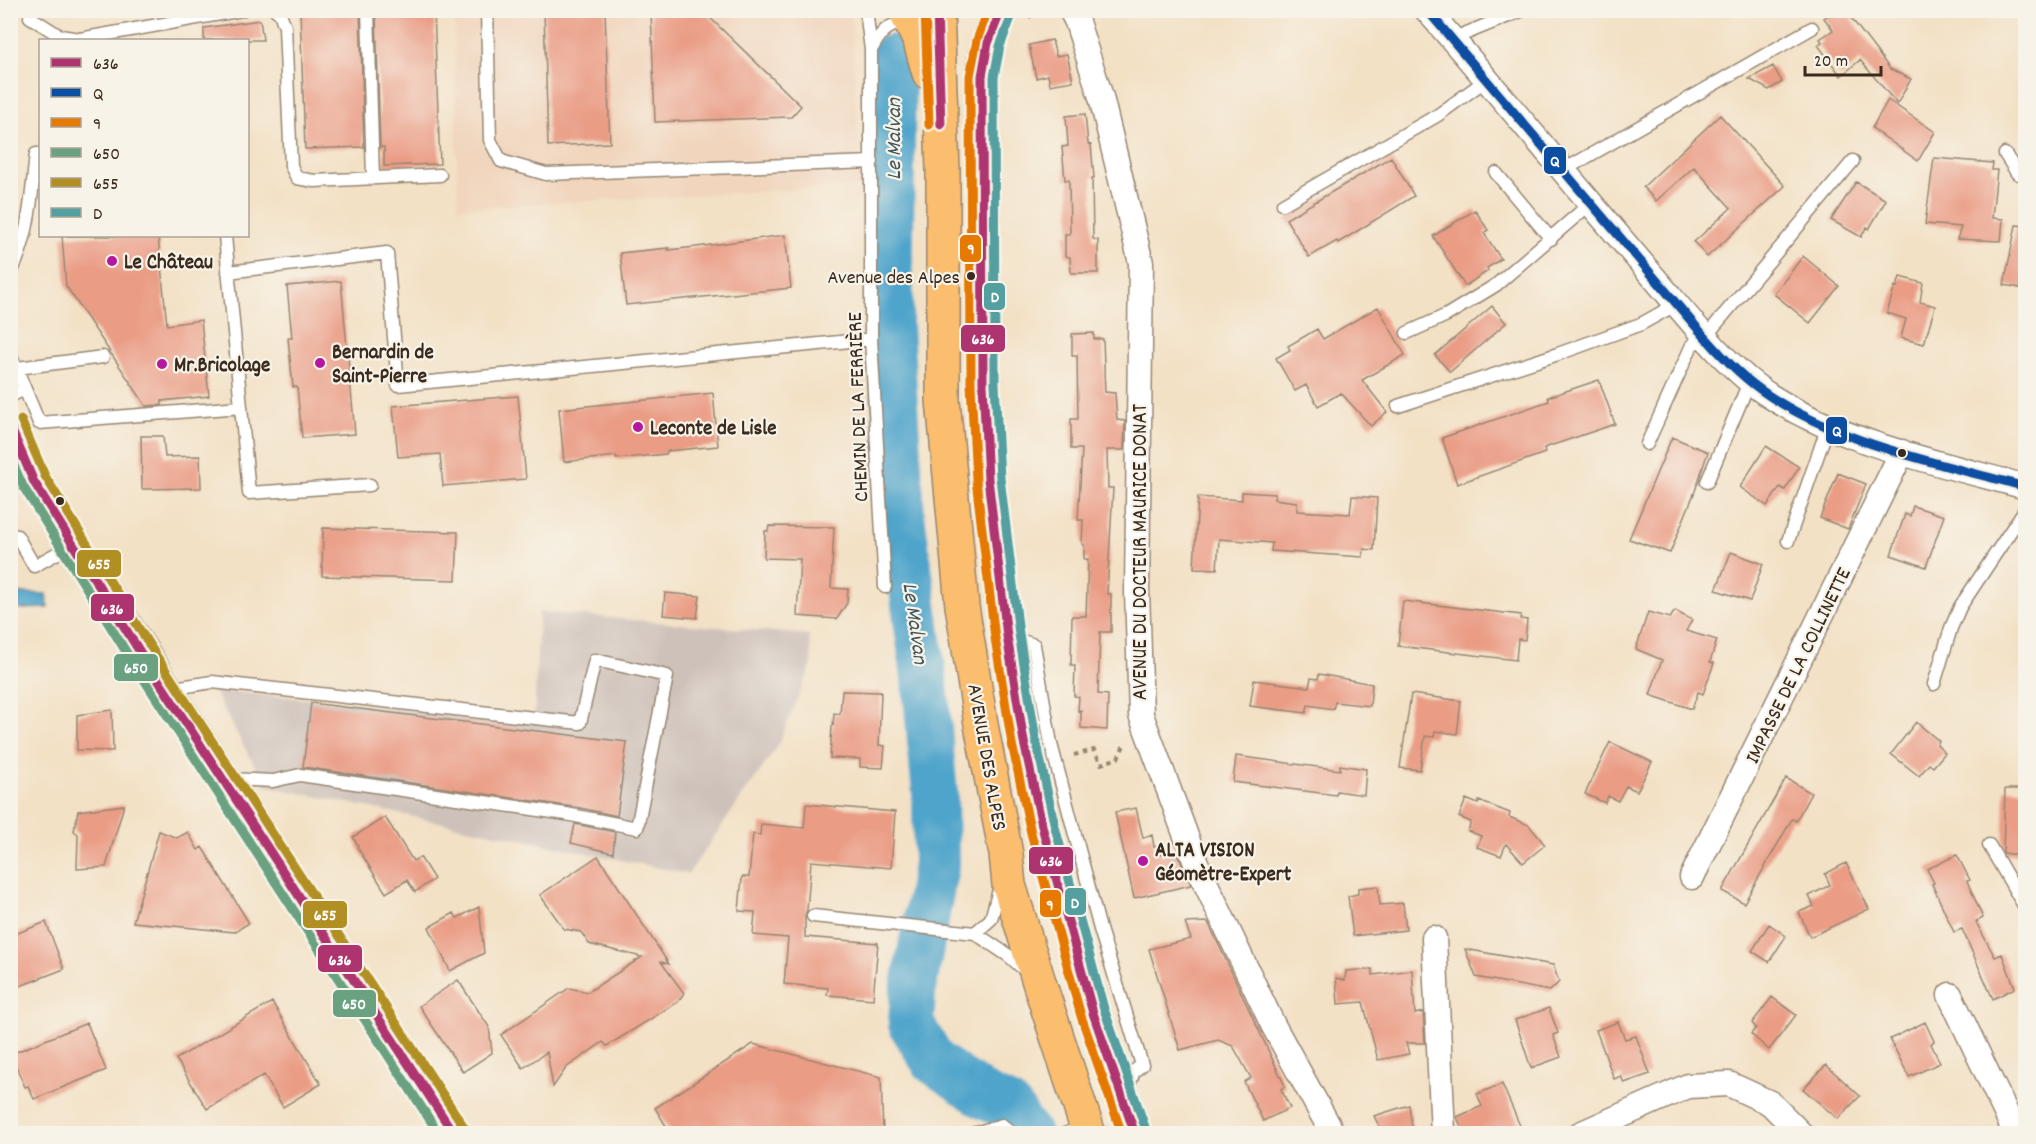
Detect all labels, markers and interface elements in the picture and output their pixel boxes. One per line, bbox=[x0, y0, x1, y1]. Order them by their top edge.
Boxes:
legend bbox=[39, 39, 249, 237]
scale bar bbox=[1805, 39, 1882, 77]
text: 20 m bbox=[1814, 50, 1848, 75]
text: 636 bbox=[93, 53, 119, 78]
text: Q bbox=[93, 83, 104, 108]
water label: Le Malvan bbox=[880, 97, 911, 180]
text: 9 bbox=[93, 113, 101, 138]
text: 650 bbox=[93, 143, 120, 168]
line badge: Q bbox=[1543, 146, 1567, 175]
text: Q bbox=[1550, 151, 1560, 174]
text: 655 bbox=[93, 173, 119, 198]
text: D bbox=[93, 203, 102, 228]
line badge: 9 bbox=[959, 234, 982, 263]
text: 9 bbox=[967, 239, 975, 262]
place label: Le Château bbox=[124, 249, 213, 279]
marker: Le Château bbox=[105, 254, 119, 268]
place label: Avenue des Alpes bbox=[827, 265, 960, 293]
marker: Avenue des Alpes bbox=[965, 270, 977, 282]
line badge: D bbox=[983, 282, 1006, 311]
text: D bbox=[991, 287, 1000, 310]
street label: CHEMIN DE LA FERRIÈRE bbox=[842, 311, 878, 502]
line badge: 636 bbox=[960, 324, 1006, 353]
text: 636 bbox=[972, 329, 995, 352]
place label: Bernardin de Saint-Pierre bbox=[332, 339, 434, 393]
place label: Mr.Bricolage bbox=[174, 352, 270, 382]
marker: Bernardin de Saint-Pierre bbox=[313, 356, 327, 370]
marker: Mr.Bricolage bbox=[155, 357, 169, 371]
street label: AVENUE DU DOCTEUR MAURICE DONAT bbox=[1127, 403, 1157, 700]
place label: Leconte de Lisle bbox=[650, 415, 777, 445]
line badge: Q bbox=[1825, 416, 1848, 445]
marker: Leconte de Lisle bbox=[631, 420, 645, 434]
text: Q bbox=[1832, 421, 1842, 444]
unlabelled marker bbox=[1896, 447, 1908, 459]
unlabelled marker bbox=[54, 495, 66, 507]
line badge: 655 bbox=[76, 549, 122, 578]
text: 655 bbox=[88, 554, 110, 577]
street label: IMPASSE DE LA COLLINETTE bbox=[1739, 563, 1861, 770]
water label: Le Malvan bbox=[892, 581, 935, 667]
line badge: 636 bbox=[90, 593, 135, 622]
text: 636 bbox=[101, 599, 124, 622]
line badge: 650 bbox=[113, 653, 159, 682]
text: 650 bbox=[124, 658, 148, 681]
street label: AVENUE DES ALPES bbox=[957, 682, 1013, 833]
place label: ALTA VISION Géomètre-Expert bbox=[1155, 837, 1291, 891]
line badge: 636 bbox=[1028, 846, 1074, 875]
text: 636 bbox=[1040, 851, 1063, 874]
marker: ALTA VISION Géomètre-Expert bbox=[1136, 854, 1150, 868]
line badge: D bbox=[1064, 887, 1087, 916]
line badge: 9 bbox=[1039, 889, 1062, 918]
text: D bbox=[1071, 893, 1080, 916]
text: 9 bbox=[1046, 895, 1054, 918]
line badge: 655 bbox=[302, 900, 348, 929]
text: 655 bbox=[314, 905, 336, 928]
line badge: 636 bbox=[317, 944, 363, 973]
text: 636 bbox=[329, 950, 352, 973]
line badge: 650 bbox=[332, 989, 377, 1018]
text: 650 bbox=[342, 994, 366, 1017]

